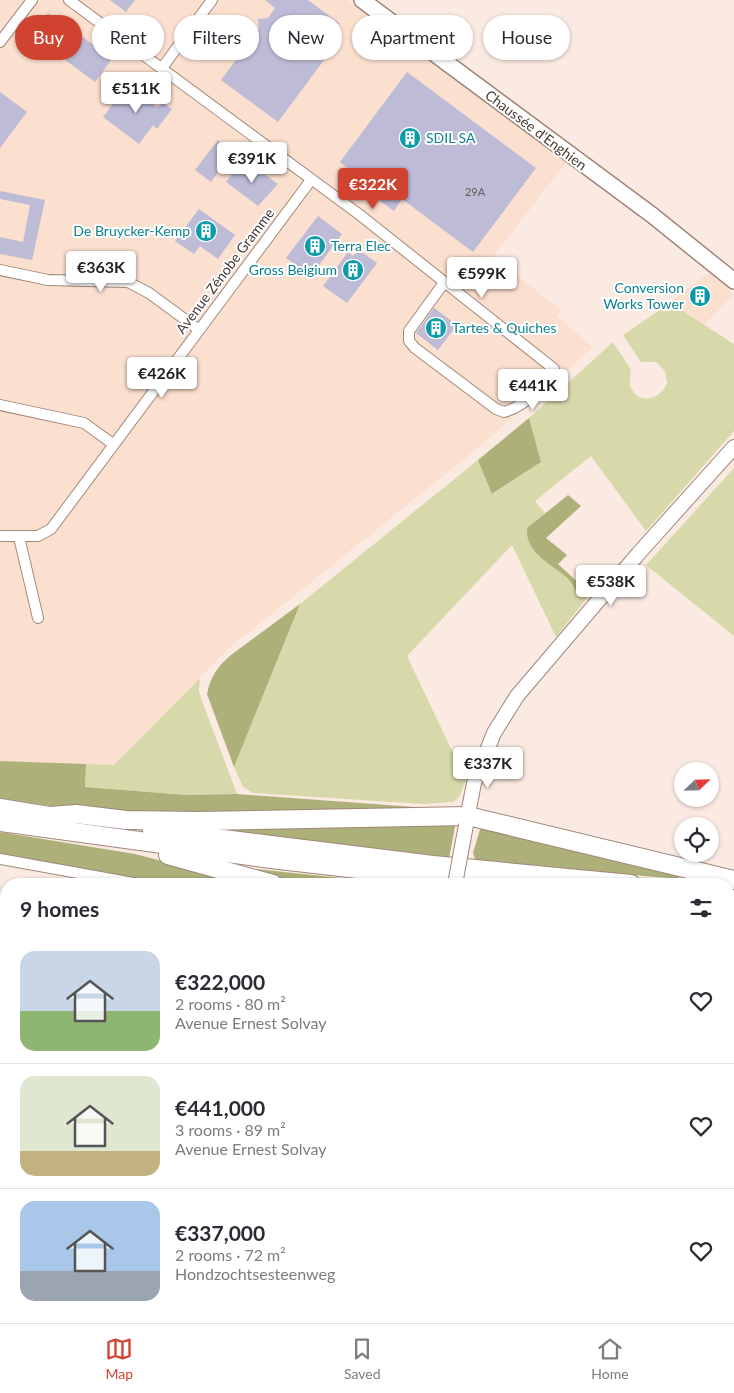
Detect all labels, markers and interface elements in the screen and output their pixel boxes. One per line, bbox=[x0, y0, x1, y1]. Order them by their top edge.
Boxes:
chip: Buy bbox=[15, 15, 82, 60]
chip: Rent bbox=[92, 15, 164, 60]
chip: Filters bbox=[174, 15, 259, 60]
chip: New bbox=[269, 15, 342, 60]
chip: Apartment bbox=[352, 15, 473, 60]
chip: House bbox=[483, 15, 570, 60]
pin: €511K bbox=[101, 72, 171, 114]
text: €511K bbox=[112, 78, 160, 97]
street label: Chaussée d'Enghien bbox=[482, 86, 590, 173]
building icon: SDIL SA bbox=[398, 126, 422, 150]
place label: SDIL SA bbox=[426, 129, 476, 146]
pin: €391K bbox=[217, 142, 287, 184]
text: €391K bbox=[228, 148, 276, 167]
pin: €322K bbox=[338, 168, 408, 210]
text: €322K bbox=[349, 174, 397, 193]
house number: 29A bbox=[465, 185, 486, 198]
street label: Avenue Zénobe Gramme bbox=[172, 205, 277, 337]
building icon: De Bruycker-Kemp bbox=[194, 219, 218, 243]
place label: De Bruycker-Kemp bbox=[73, 222, 190, 239]
building icon: Terra Elec bbox=[303, 234, 327, 258]
place label: Terra Elec bbox=[331, 237, 391, 254]
pin: €363K bbox=[66, 250, 136, 293]
pin: €599K bbox=[447, 256, 517, 299]
text: €363K bbox=[77, 257, 125, 276]
building icon: Gross Belgium bbox=[341, 258, 365, 282]
place label: Gross Belgium bbox=[249, 261, 337, 278]
text: €599K bbox=[458, 263, 506, 282]
place label: Conversion Works Tower bbox=[603, 279, 684, 312]
building icon: Conversion Works Tower bbox=[688, 284, 712, 308]
building icon: Tartes & Quiches bbox=[424, 316, 448, 340]
place label: Tartes & Quiches bbox=[452, 319, 557, 336]
pin: €426K bbox=[127, 356, 197, 399]
text: €426K bbox=[138, 363, 186, 382]
pin: €441K bbox=[498, 368, 568, 411]
text: €441K bbox=[509, 375, 557, 394]
pin: €538K bbox=[576, 564, 646, 607]
text: €538K bbox=[587, 571, 635, 590]
pin: €337K bbox=[453, 746, 523, 789]
text: €337K bbox=[464, 753, 512, 772]
north arrow bbox=[674, 762, 719, 808]
map controls bbox=[674, 762, 719, 862]
button: locate bbox=[674, 817, 719, 862]
icon: filters bbox=[687, 894, 715, 922]
text: 9 homes bbox=[20, 896, 99, 921]
text: €322,000 bbox=[175, 969, 265, 994]
icon: home bbox=[60, 971, 120, 1031]
icon: heart bbox=[687, 987, 715, 1015]
text: 2 rooms · 80 m² bbox=[175, 994, 286, 1013]
text: Avenue Ernest Solvay bbox=[175, 1013, 327, 1032]
text: €441,000 bbox=[175, 1095, 265, 1120]
icon: home bbox=[60, 1096, 120, 1156]
icon: heart bbox=[687, 1112, 715, 1140]
text: 3 rooms · 89 m² bbox=[175, 1120, 286, 1139]
text: Avenue Ernest Solvay bbox=[175, 1139, 327, 1158]
text: €337,000 bbox=[175, 1220, 265, 1245]
icon: home bbox=[60, 1221, 120, 1281]
icon: heart bbox=[687, 1237, 715, 1265]
text: 2 rooms · 72 m² bbox=[175, 1245, 286, 1264]
text: Hondzochtsesteenweg bbox=[175, 1264, 335, 1283]
tab: Map bbox=[105, 1335, 133, 1382]
tab: Saved bbox=[344, 1335, 381, 1382]
tab: Home bbox=[591, 1335, 629, 1382]

